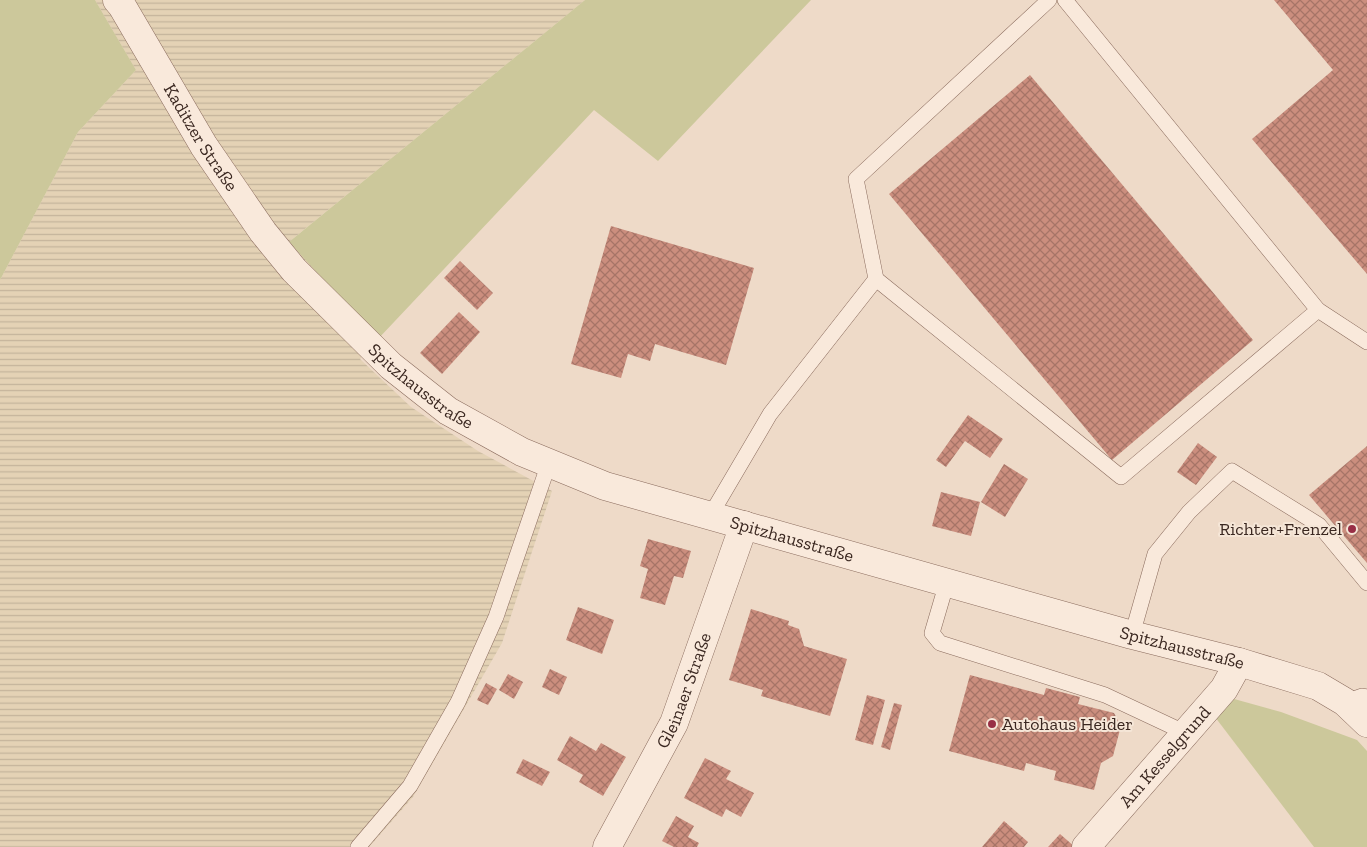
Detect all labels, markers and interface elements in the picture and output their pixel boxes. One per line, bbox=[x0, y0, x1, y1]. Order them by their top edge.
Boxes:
street label: Kaditzer Straße bbox=[159, 80, 243, 195]
street label: Spitzhausstraße bbox=[364, 339, 477, 434]
street label: Spitzhausstraße bbox=[728, 511, 856, 567]
place label: Richter+Frenzel bbox=[1219, 518, 1342, 540]
marker: Richter+Frenzel bbox=[1346, 523, 1358, 535]
street label: Spitzhausstraße bbox=[1117, 621, 1247, 674]
street label: Gleinaer Straße bbox=[651, 630, 716, 752]
street label: Am Kesselgrund bbox=[1115, 701, 1215, 812]
place label: Autohaus Heider bbox=[1002, 713, 1133, 735]
marker: Autohaus Heider bbox=[986, 718, 998, 730]

